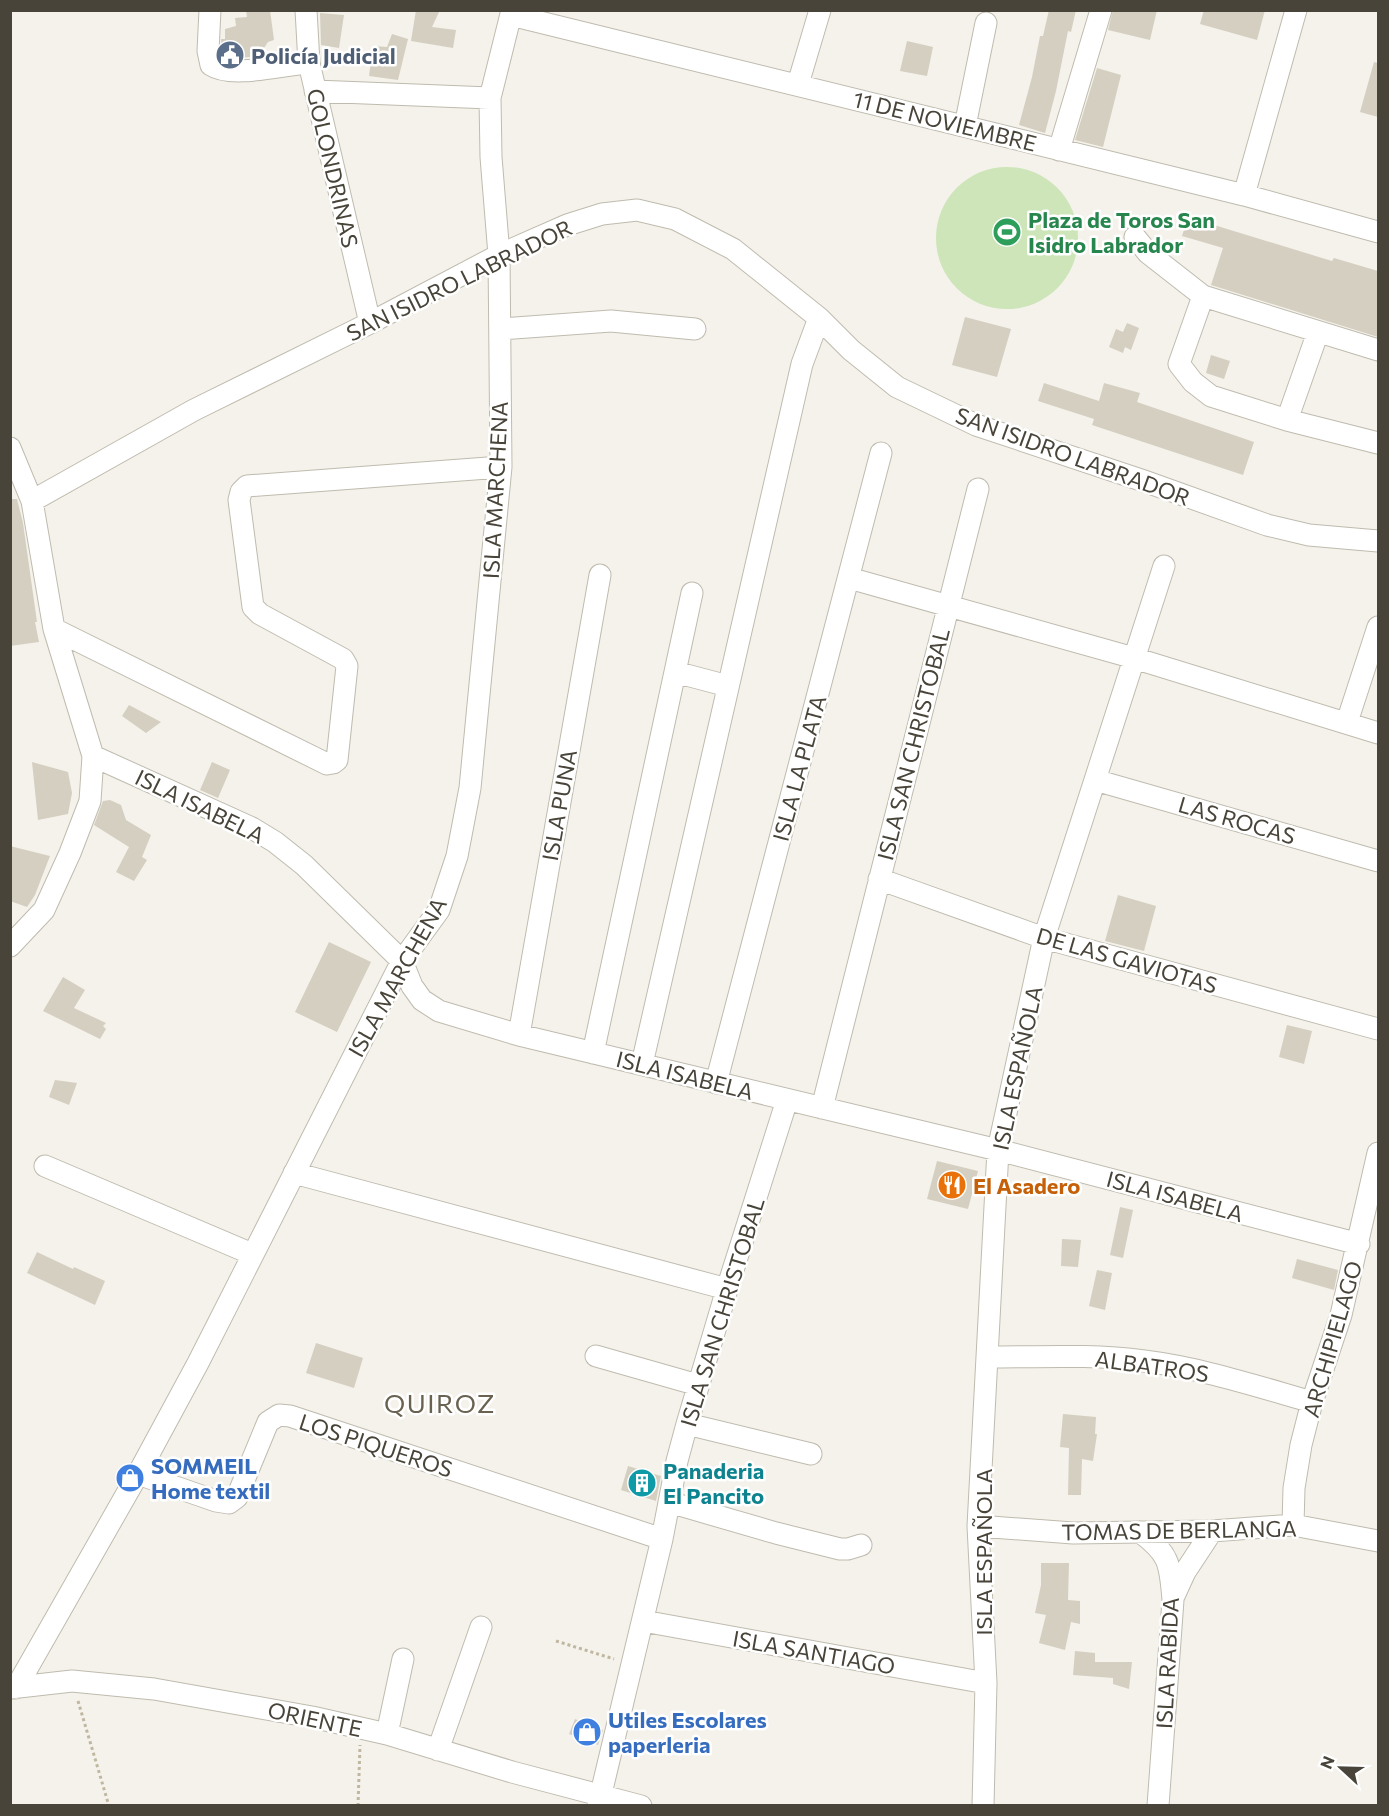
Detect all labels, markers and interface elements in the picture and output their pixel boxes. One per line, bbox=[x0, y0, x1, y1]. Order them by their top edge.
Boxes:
public building icon: Policía Judicial bbox=[214, 39, 246, 71]
place label: Policía Judicial bbox=[251, 42, 396, 69]
street label: 11 DE NOVIEMBRE bbox=[851, 85, 1039, 157]
street label: GOLONDRINAS bbox=[302, 86, 364, 250]
place label: Plaza de Toros San Isidro Labrador bbox=[1028, 206, 1215, 258]
street label: SAN ISIDRO LABRADOR bbox=[342, 213, 576, 346]
sports icon: Plaza de Toros San Isidro Labrador bbox=[991, 216, 1023, 248]
street label: ISLA MARCHENA bbox=[477, 400, 513, 580]
street label: SAN ISIDRO LABRADOR bbox=[952, 401, 1194, 511]
street label: ISLA SAN CHRISTOBAL bbox=[871, 625, 955, 863]
street label: ISLA LA PLATA bbox=[767, 692, 831, 844]
street label: ISLA PUNA bbox=[536, 747, 582, 863]
street label: ISLA ISABELA bbox=[131, 763, 269, 849]
street label: LAS ROCAS bbox=[1175, 790, 1299, 850]
street label: ISLA MARCHENA bbox=[342, 893, 452, 1061]
street label: DE LAS GAVIOTAS bbox=[1033, 921, 1221, 999]
street label: ISLA ESPAÑOLA bbox=[986, 983, 1048, 1153]
street label: ISLA ISABELA bbox=[614, 1045, 756, 1105]
street label: ISLA ISABELA bbox=[1104, 1165, 1246, 1227]
restaurant icon: El Asadero bbox=[936, 1169, 968, 1201]
place label: El Asadero bbox=[973, 1172, 1080, 1199]
street label: ISLA SAN CHRISTOBAL bbox=[674, 1194, 770, 1430]
street label: ARCHIPIELAGO bbox=[1297, 1258, 1367, 1420]
street label: ALBATROS bbox=[1093, 1345, 1211, 1387]
district label: QUIROZ bbox=[384, 1387, 496, 1418]
street label: LOS PIQUEROS bbox=[296, 1407, 456, 1483]
place label: SOMMEIL Home textil bbox=[151, 1452, 270, 1504]
place label: Panaderia El Pancito bbox=[663, 1457, 764, 1509]
shop icon: SOMMEIL Home textil bbox=[114, 1462, 146, 1494]
building icon: Panaderia El Pancito bbox=[626, 1467, 658, 1499]
street label: ISLA ESPAÑOLA bbox=[970, 1468, 997, 1636]
street label: TOMAS DE BERLANGA bbox=[1061, 1514, 1297, 1546]
street label: ISLA RABIDA bbox=[1150, 1596, 1184, 1730]
street label: ISLA SANTIAGO bbox=[731, 1624, 897, 1680]
street label: ORIENTE bbox=[265, 1696, 365, 1742]
place label: Utiles Escolares paperleria bbox=[608, 1706, 767, 1758]
shop icon: Utiles Escolares paperleria bbox=[571, 1716, 603, 1748]
north arrow bbox=[1311, 1738, 1371, 1798]
text: N bbox=[1316, 1753, 1338, 1771]

